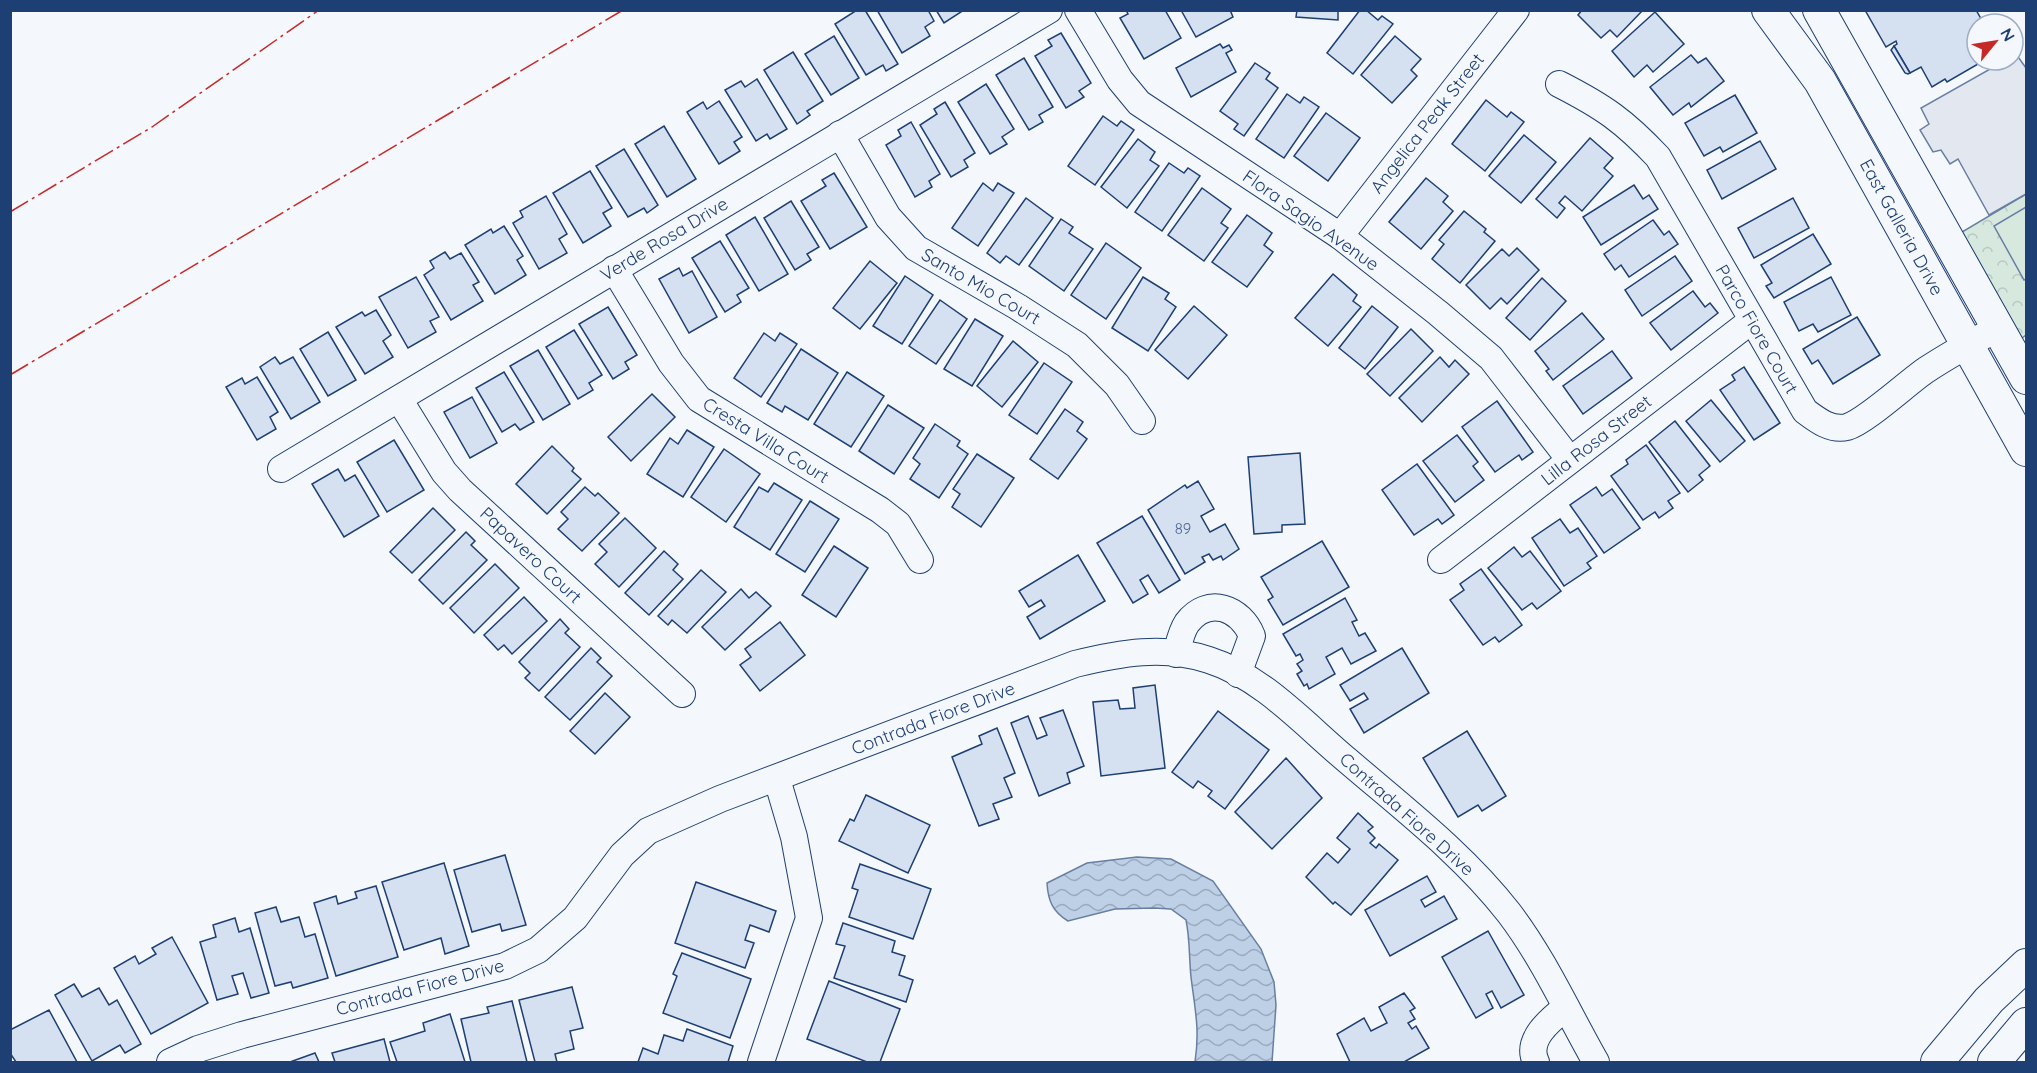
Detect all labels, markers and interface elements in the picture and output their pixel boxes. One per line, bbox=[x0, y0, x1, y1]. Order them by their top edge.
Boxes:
north arrow bbox=[1965, 12, 2025, 72]
text: N bbox=[1996, 24, 2020, 45]
street label: Angelica Peak Street bbox=[1365, 48, 1489, 198]
street label: East Galleria Drive bbox=[1855, 155, 1949, 299]
street label: Flora Sagio Avenue bbox=[1238, 164, 1384, 276]
street label: Verde Rosa Drive bbox=[596, 192, 732, 286]
street label: Santo Mio Court bbox=[917, 243, 1045, 329]
street label: Parco Fiore Court bbox=[1711, 260, 1803, 398]
street label: Lilla Rosa Street bbox=[1536, 390, 1656, 490]
street label: Cresta Villa Court bbox=[699, 392, 833, 488]
street label: Papavero Court bbox=[475, 502, 587, 608]
house number: 89 bbox=[1175, 519, 1191, 538]
street label: Contrada Fiore Drive bbox=[848, 676, 1018, 760]
street label: Contrada Fiore Drive bbox=[1335, 747, 1479, 881]
street label: Contrada Fiore Drive bbox=[333, 953, 507, 1021]

